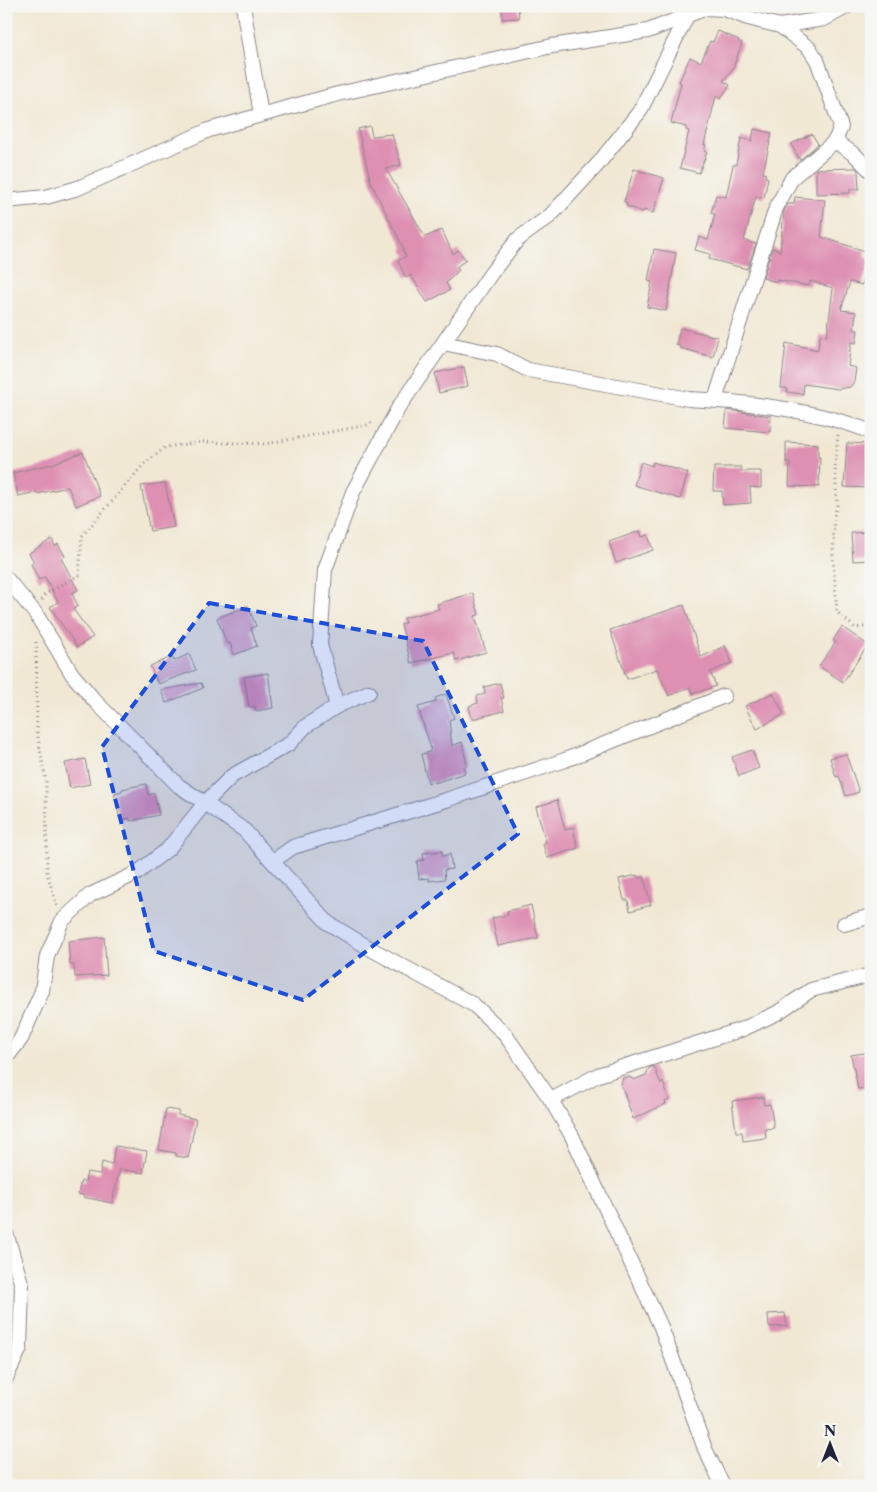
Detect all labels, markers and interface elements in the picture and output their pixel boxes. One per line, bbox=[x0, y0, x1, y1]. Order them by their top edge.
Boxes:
north arrow bbox=[804, 1420, 854, 1470]
text: N bbox=[824, 1422, 836, 1440]

